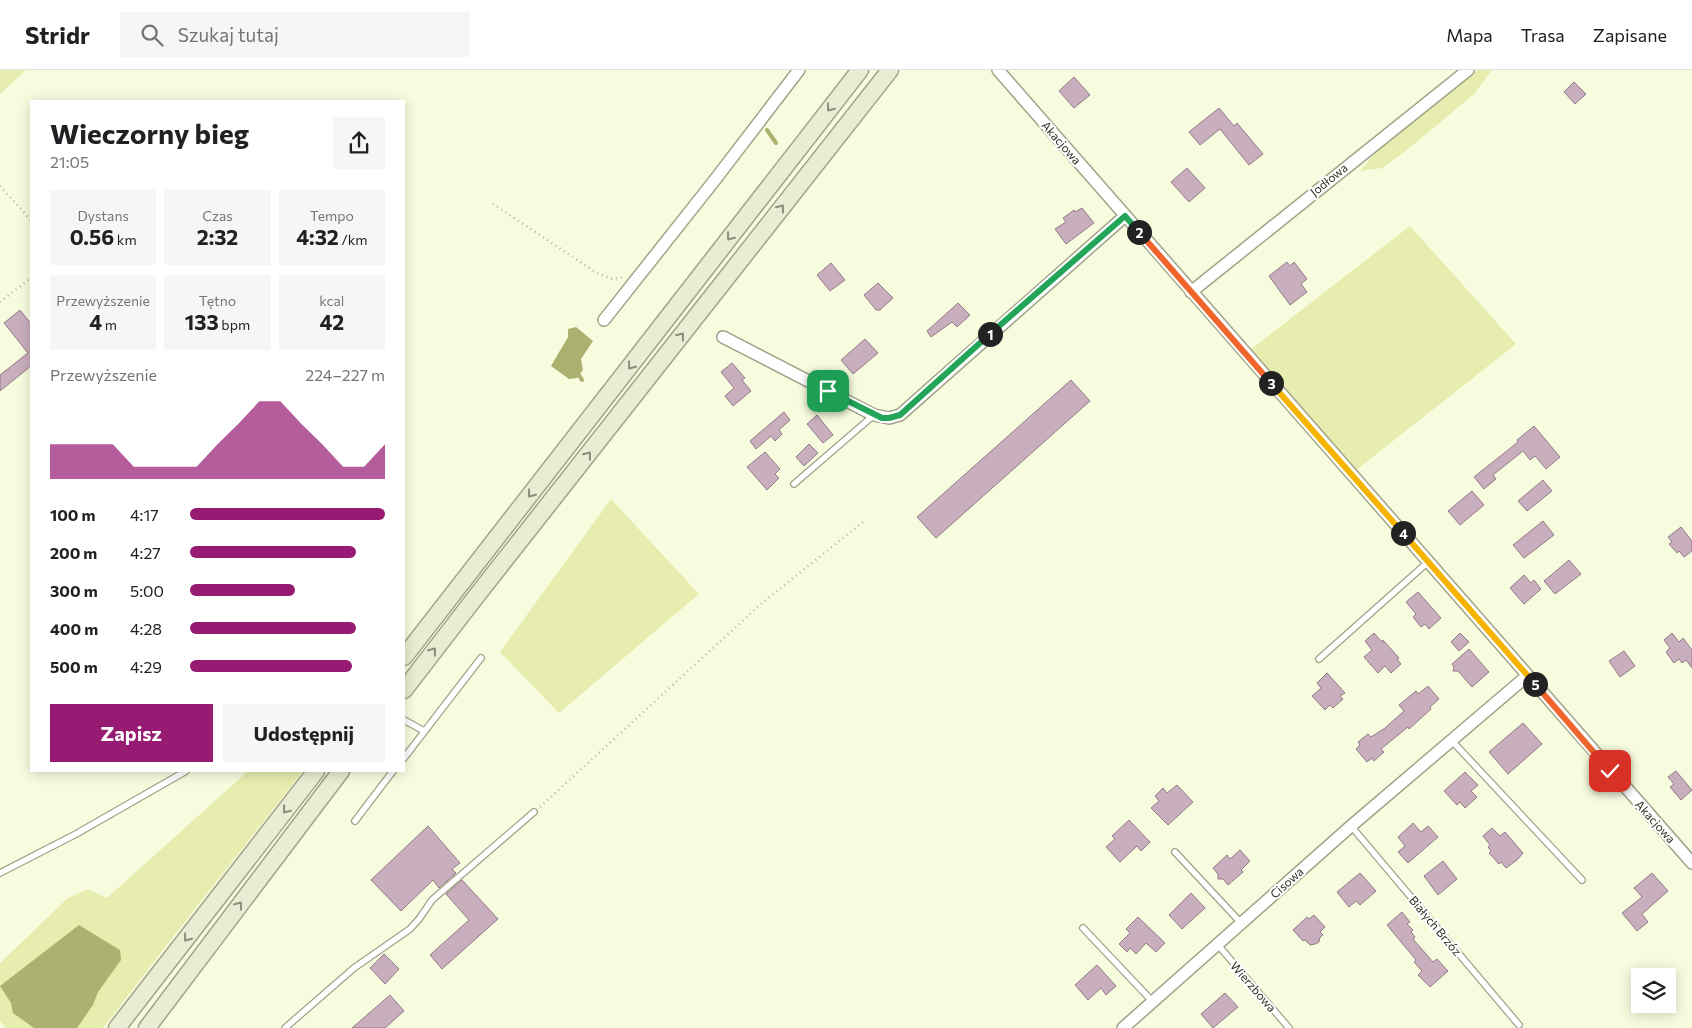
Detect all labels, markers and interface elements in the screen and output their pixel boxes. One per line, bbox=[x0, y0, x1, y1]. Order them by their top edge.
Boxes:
search box bbox=[120, 12, 470, 57]
text: Stridr bbox=[25, 20, 90, 49]
icon: search bbox=[138, 21, 166, 49]
text: Szukaj tutaj bbox=[178, 23, 279, 46]
text: Mapa bbox=[1446, 24, 1493, 46]
text: Trasa bbox=[1521, 24, 1565, 46]
text: Zapisane bbox=[1593, 24, 1667, 46]
one-way arrow bbox=[826, 103, 835, 112]
text: Wieczorny bieg bbox=[50, 116, 249, 150]
button: share bbox=[333, 117, 385, 169]
street label: Akacjowa bbox=[1039, 118, 1084, 167]
text: 21:05 bbox=[50, 152, 89, 171]
street label: Jodłowa bbox=[1307, 160, 1350, 199]
one-way arrow bbox=[776, 205, 784, 214]
text: Dystans bbox=[78, 207, 129, 224]
text: Czas bbox=[202, 207, 233, 224]
text: Tempo bbox=[310, 207, 354, 224]
pin: 2 bbox=[1126, 220, 1152, 244]
text: 0.56 bbox=[70, 224, 114, 249]
text: 2:32 bbox=[197, 224, 238, 249]
text: 4:32 bbox=[296, 224, 339, 249]
text: 2 bbox=[1136, 224, 1143, 241]
text: km bbox=[114, 231, 137, 248]
text: /km bbox=[339, 231, 367, 248]
one-way arrow bbox=[727, 231, 735, 240]
text: Przewyższenie bbox=[56, 292, 150, 309]
text: Tętno bbox=[199, 292, 236, 309]
text: kcal bbox=[319, 292, 344, 309]
text: 4 bbox=[89, 309, 102, 334]
text: 133 bbox=[185, 309, 219, 334]
text: 42 bbox=[319, 309, 344, 334]
text: m bbox=[102, 316, 117, 333]
text: bpm bbox=[219, 316, 250, 333]
pin: 1 bbox=[978, 322, 1002, 346]
text: 1 bbox=[987, 326, 994, 343]
one-way arrow bbox=[675, 332, 684, 342]
one-way arrow bbox=[627, 360, 636, 369]
text: Przewyższenie bbox=[50, 365, 157, 384]
text: 224–227 m bbox=[305, 365, 385, 384]
pin bbox=[807, 370, 849, 412]
pin: 3 bbox=[1258, 370, 1284, 396]
text: 3 bbox=[1267, 375, 1276, 392]
icon: arrive bbox=[814, 377, 842, 405]
one-way arrow bbox=[582, 451, 591, 460]
one-way arrow bbox=[529, 488, 537, 497]
text: 100 m bbox=[50, 505, 96, 524]
text: 4:17 bbox=[130, 505, 159, 524]
pin: 4 bbox=[1390, 520, 1416, 546]
text: 4 bbox=[1399, 525, 1408, 542]
text: 200 m bbox=[50, 543, 97, 562]
text: 4:27 bbox=[130, 543, 161, 562]
text: 300 m bbox=[50, 581, 98, 600]
text: 5:00 bbox=[130, 581, 164, 600]
text: 400 m bbox=[50, 619, 98, 638]
text: 4:28 bbox=[130, 619, 162, 638]
one-way arrow bbox=[428, 648, 436, 657]
text: 500 m bbox=[50, 657, 98, 676]
text: 4:29 bbox=[130, 657, 162, 676]
pin: 5 bbox=[1522, 672, 1548, 696]
text: 5 bbox=[1531, 676, 1540, 693]
button: Zapisz bbox=[50, 704, 213, 762]
button: Udostępnij bbox=[223, 704, 385, 762]
pin bbox=[1589, 750, 1631, 792]
icon: check bbox=[1596, 757, 1624, 785]
street label: Akacjowa bbox=[1633, 797, 1679, 846]
one-way arrow bbox=[283, 804, 292, 814]
street label: Cisowa bbox=[1267, 864, 1306, 901]
street label: Białych Brzóz bbox=[1407, 893, 1465, 958]
one-way arrow bbox=[233, 901, 242, 911]
one-way arrow bbox=[183, 933, 192, 942]
street label: Wierzbowa bbox=[1228, 958, 1279, 1014]
map controls bbox=[1631, 968, 1676, 1013]
button: layers bbox=[1631, 968, 1676, 1013]

